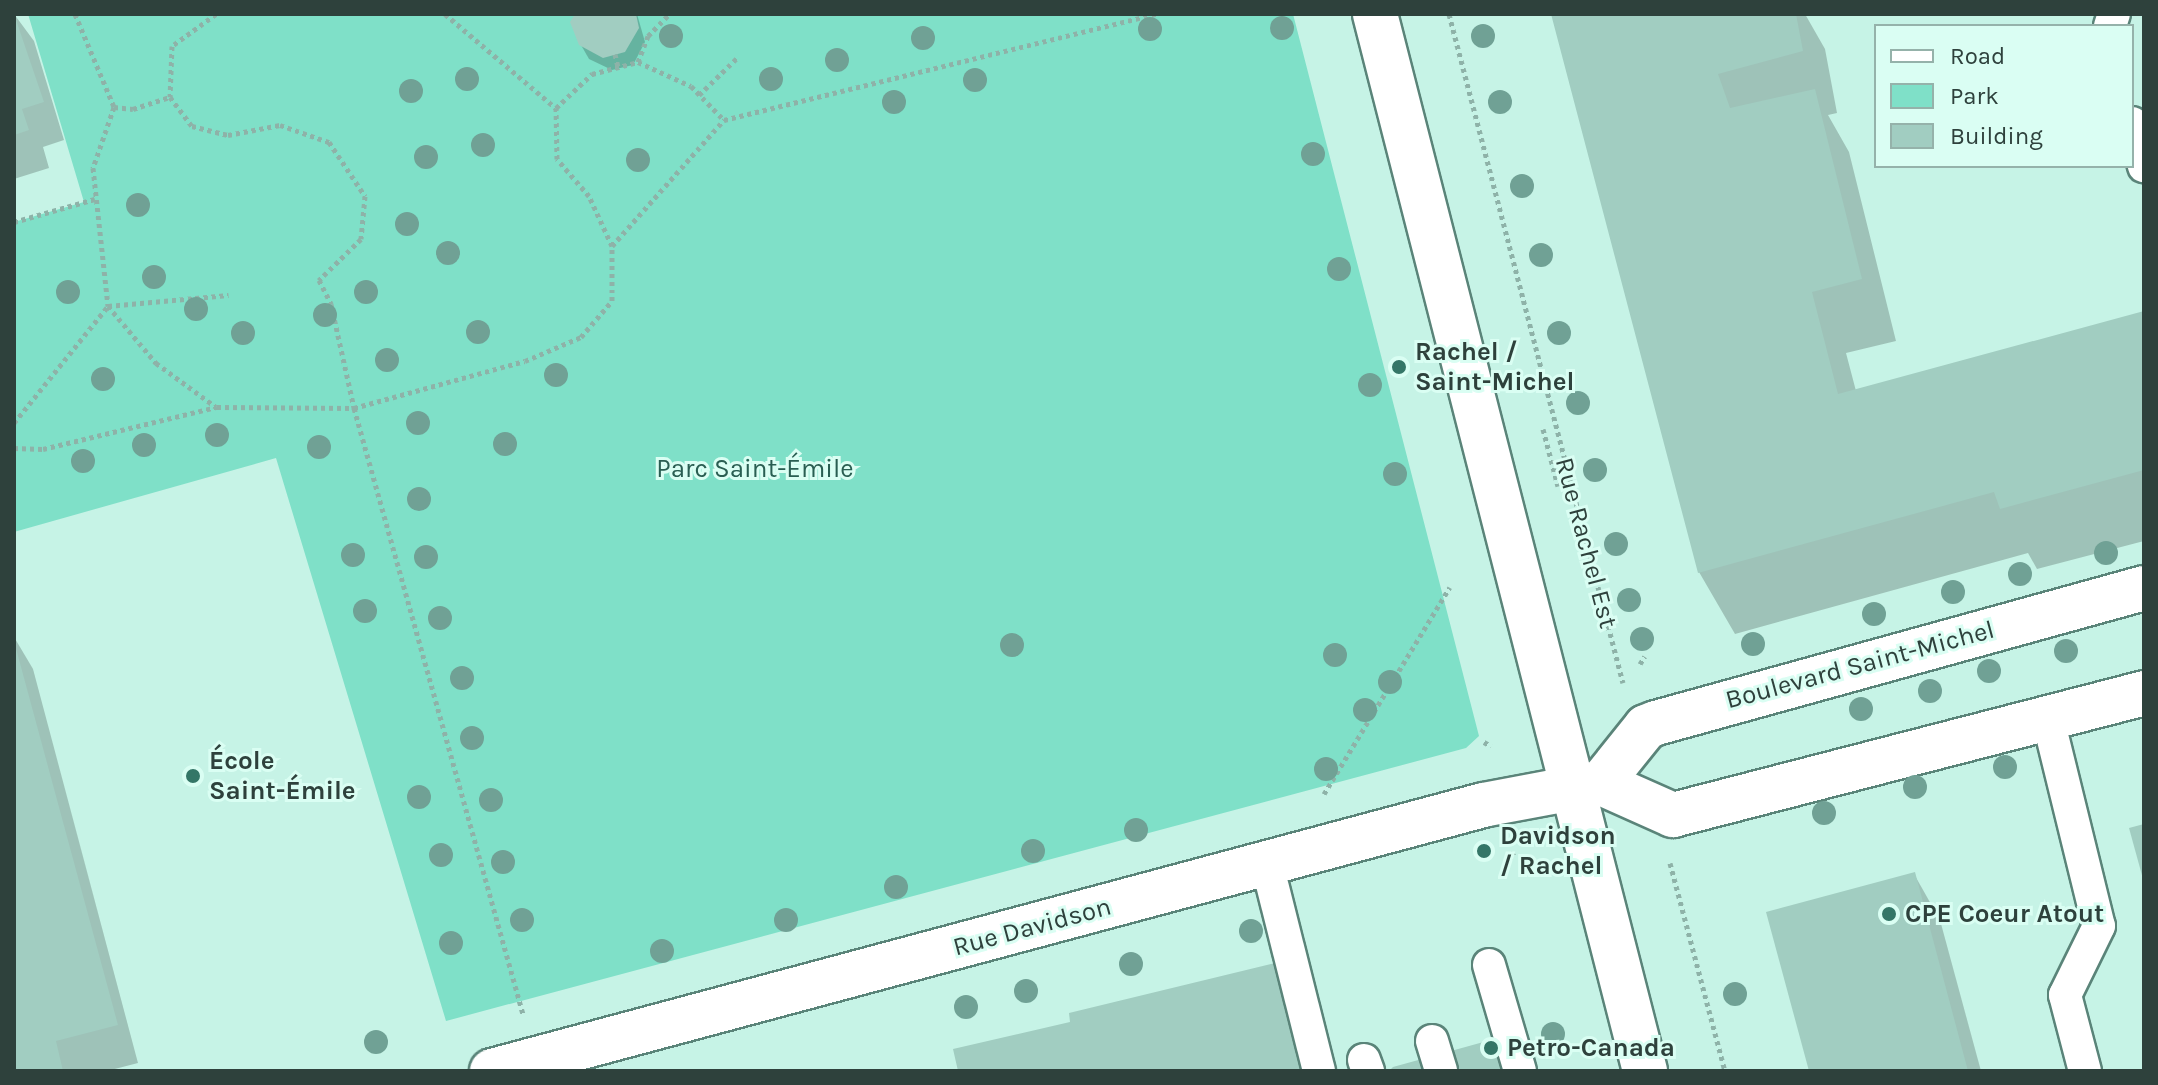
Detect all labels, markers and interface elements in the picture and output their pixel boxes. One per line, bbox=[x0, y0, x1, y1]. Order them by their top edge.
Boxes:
legend bbox=[1874, 24, 2134, 168]
text: Road bbox=[1950, 42, 2005, 70]
text: Park bbox=[1950, 82, 1999, 110]
text: Building bbox=[1950, 122, 2043, 150]
place label: Rachel / Saint-Michel bbox=[1415, 336, 1574, 398]
marker: Rachel / Saint-Michel bbox=[1390, 358, 1408, 376]
park label: Parc Saint-Émile bbox=[656, 453, 854, 485]
street label: Rue Rachel Est bbox=[1548, 454, 1624, 632]
street label: Boulevard Saint-Michel bbox=[1722, 614, 1998, 716]
place label: École Saint-Émile bbox=[209, 745, 356, 806]
marker: École Saint-Émile bbox=[184, 767, 202, 785]
place label: Davidson / Rachel bbox=[1500, 820, 1616, 882]
marker: Davidson / Rachel bbox=[1475, 842, 1493, 860]
street label: Rue Davidson bbox=[950, 891, 1114, 963]
place label: CPE Coeur Atout bbox=[1905, 898, 2104, 930]
marker: CPE Coeur Atout bbox=[1880, 905, 1898, 923]
place label: Petro-Canada bbox=[1507, 1032, 1675, 1064]
marker: Petro-Canada bbox=[1482, 1039, 1500, 1057]

